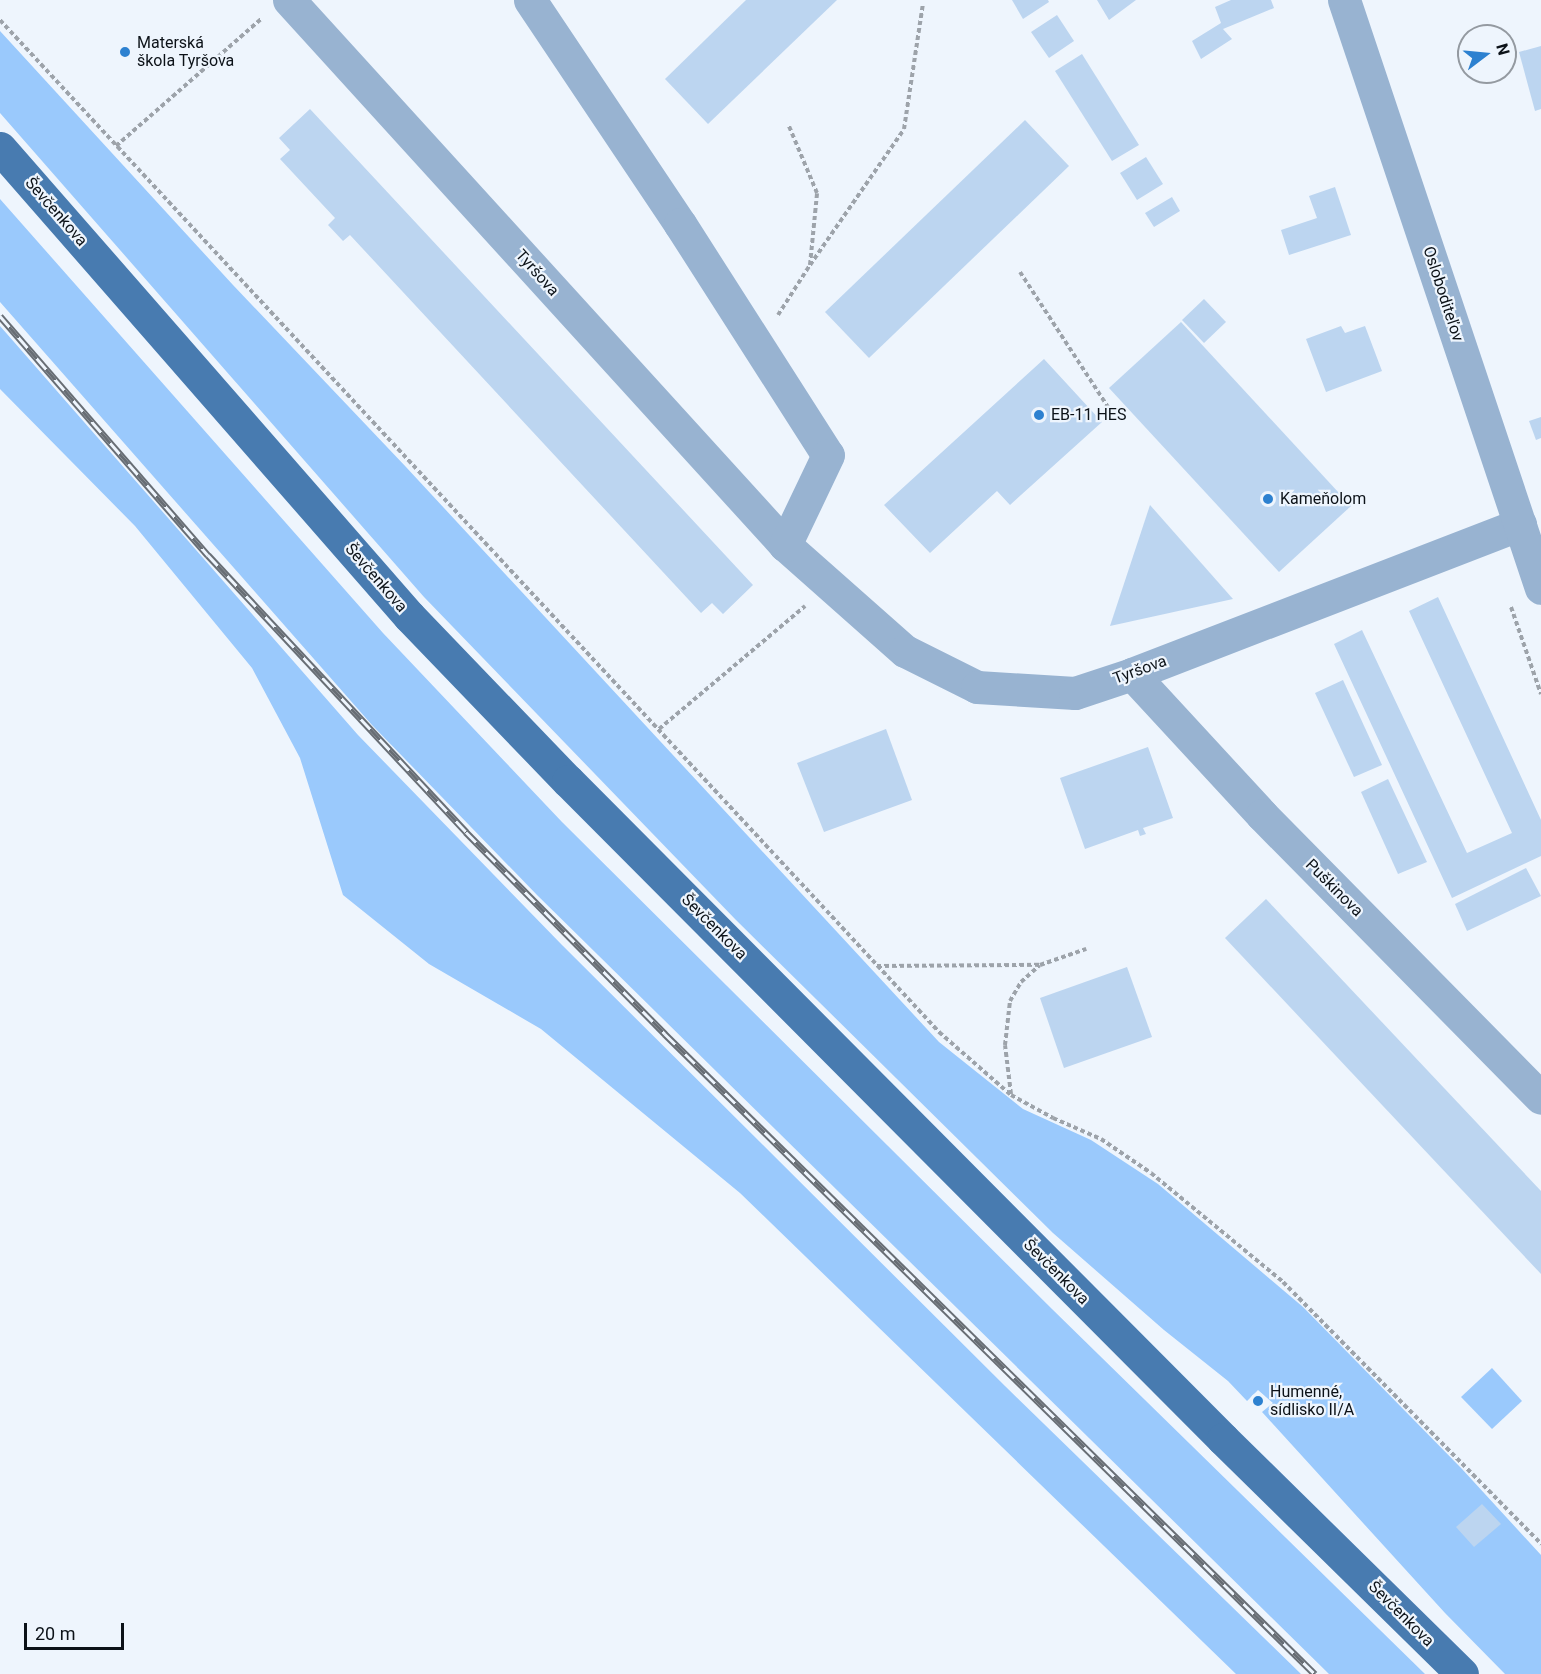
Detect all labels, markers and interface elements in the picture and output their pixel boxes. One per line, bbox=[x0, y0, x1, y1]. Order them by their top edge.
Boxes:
north arrow bbox=[1457, 24, 1517, 84]
place label: Materská škola Tyršova bbox=[137, 33, 235, 71]
text: N bbox=[1492, 41, 1514, 57]
marker: Materská škola Tyršova bbox=[118, 45, 132, 59]
street label: Ševčenkova bbox=[21, 174, 91, 250]
street label: Osloboditeľov bbox=[1419, 244, 1467, 344]
street label: Tyršova bbox=[511, 246, 563, 300]
place label: EB-11 HES bbox=[1051, 405, 1126, 425]
marker: EB-11 HES bbox=[1032, 408, 1046, 422]
place label: Kameňolom bbox=[1280, 489, 1366, 509]
marker: Kameňolom bbox=[1261, 492, 1275, 506]
street label: Ševčenkova bbox=[341, 540, 411, 616]
street label: Tyršova bbox=[1111, 651, 1169, 689]
street label: Puškinova bbox=[1301, 855, 1367, 921]
street label: Ševčenkova bbox=[677, 890, 751, 964]
street label: Ševčenkova bbox=[1019, 1235, 1093, 1309]
place label: Humenné, sídlisko II/A bbox=[1270, 1382, 1354, 1420]
marker: Humenné, sídlisko II/A bbox=[1251, 1394, 1265, 1408]
street label: Ševčenkova bbox=[1364, 1577, 1438, 1651]
scale bar bbox=[27, 1611, 128, 1649]
text: 20 m bbox=[35, 1623, 75, 1644]

